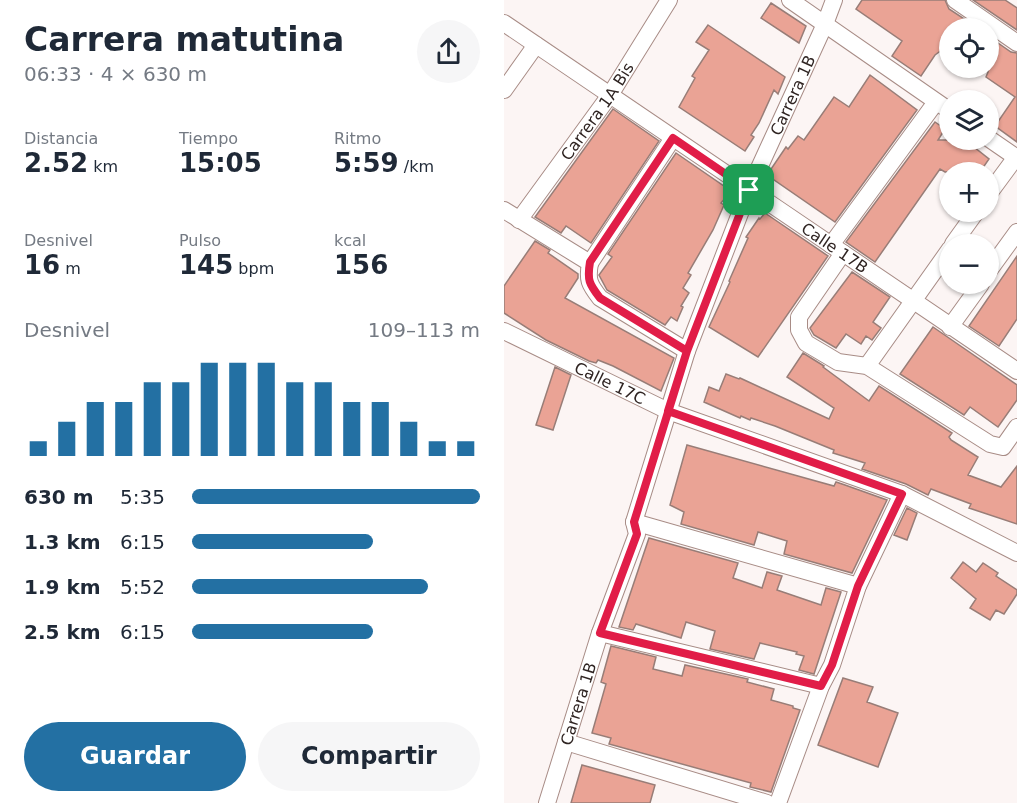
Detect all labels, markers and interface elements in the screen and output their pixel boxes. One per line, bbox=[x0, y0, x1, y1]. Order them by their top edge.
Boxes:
map controls bbox=[939, 18, 999, 294]
button: locate bbox=[939, 18, 999, 78]
text: Carrera matutina bbox=[24, 20, 344, 59]
button: share bbox=[417, 20, 480, 83]
street label: Carrera 1B bbox=[766, 52, 819, 138]
street label: Carrera 1A Bis bbox=[556, 59, 637, 164]
text: 06:33 · 4 × 630 m bbox=[24, 62, 207, 86]
button: layers bbox=[939, 90, 999, 150]
text: Distancia bbox=[24, 129, 98, 148]
text: Tiempo bbox=[179, 129, 238, 148]
text: Ritmo bbox=[334, 129, 381, 148]
text: 2.52 bbox=[24, 148, 88, 178]
text: 15:05 bbox=[179, 148, 262, 178]
text: 5:59 bbox=[334, 148, 399, 178]
text: km bbox=[88, 157, 118, 176]
text: /km bbox=[399, 157, 434, 176]
button: + bbox=[939, 162, 999, 222]
pin bbox=[723, 164, 774, 215]
icon: arrive bbox=[732, 173, 765, 206]
street label: Calle 17B bbox=[798, 218, 872, 277]
text: Desnivel bbox=[24, 231, 93, 250]
text: Pulso bbox=[179, 231, 221, 250]
text: kcal bbox=[334, 231, 366, 250]
button: − bbox=[939, 234, 999, 294]
text: 16 bbox=[24, 250, 60, 280]
text: 145 bbox=[179, 250, 233, 280]
text: 156 bbox=[334, 250, 388, 280]
text: m bbox=[60, 259, 81, 278]
text: bpm bbox=[233, 259, 274, 278]
text: Desnivel bbox=[24, 318, 110, 342]
text: 109–113 m bbox=[368, 318, 480, 342]
street label: Calle 17C bbox=[572, 357, 649, 408]
text: 630 m bbox=[24, 485, 94, 509]
text: 5:35 bbox=[120, 485, 165, 509]
text: 1.3 km bbox=[24, 530, 101, 554]
text: 6:15 bbox=[120, 530, 165, 554]
text: 1.9 km bbox=[24, 575, 101, 599]
text: 5:52 bbox=[120, 575, 165, 599]
text: 2.5 km bbox=[24, 620, 101, 644]
text: 6:15 bbox=[120, 620, 165, 644]
street label: Carrera 1B bbox=[556, 660, 600, 748]
button: Guardar bbox=[24, 722, 246, 791]
button: Compartir bbox=[258, 722, 480, 791]

